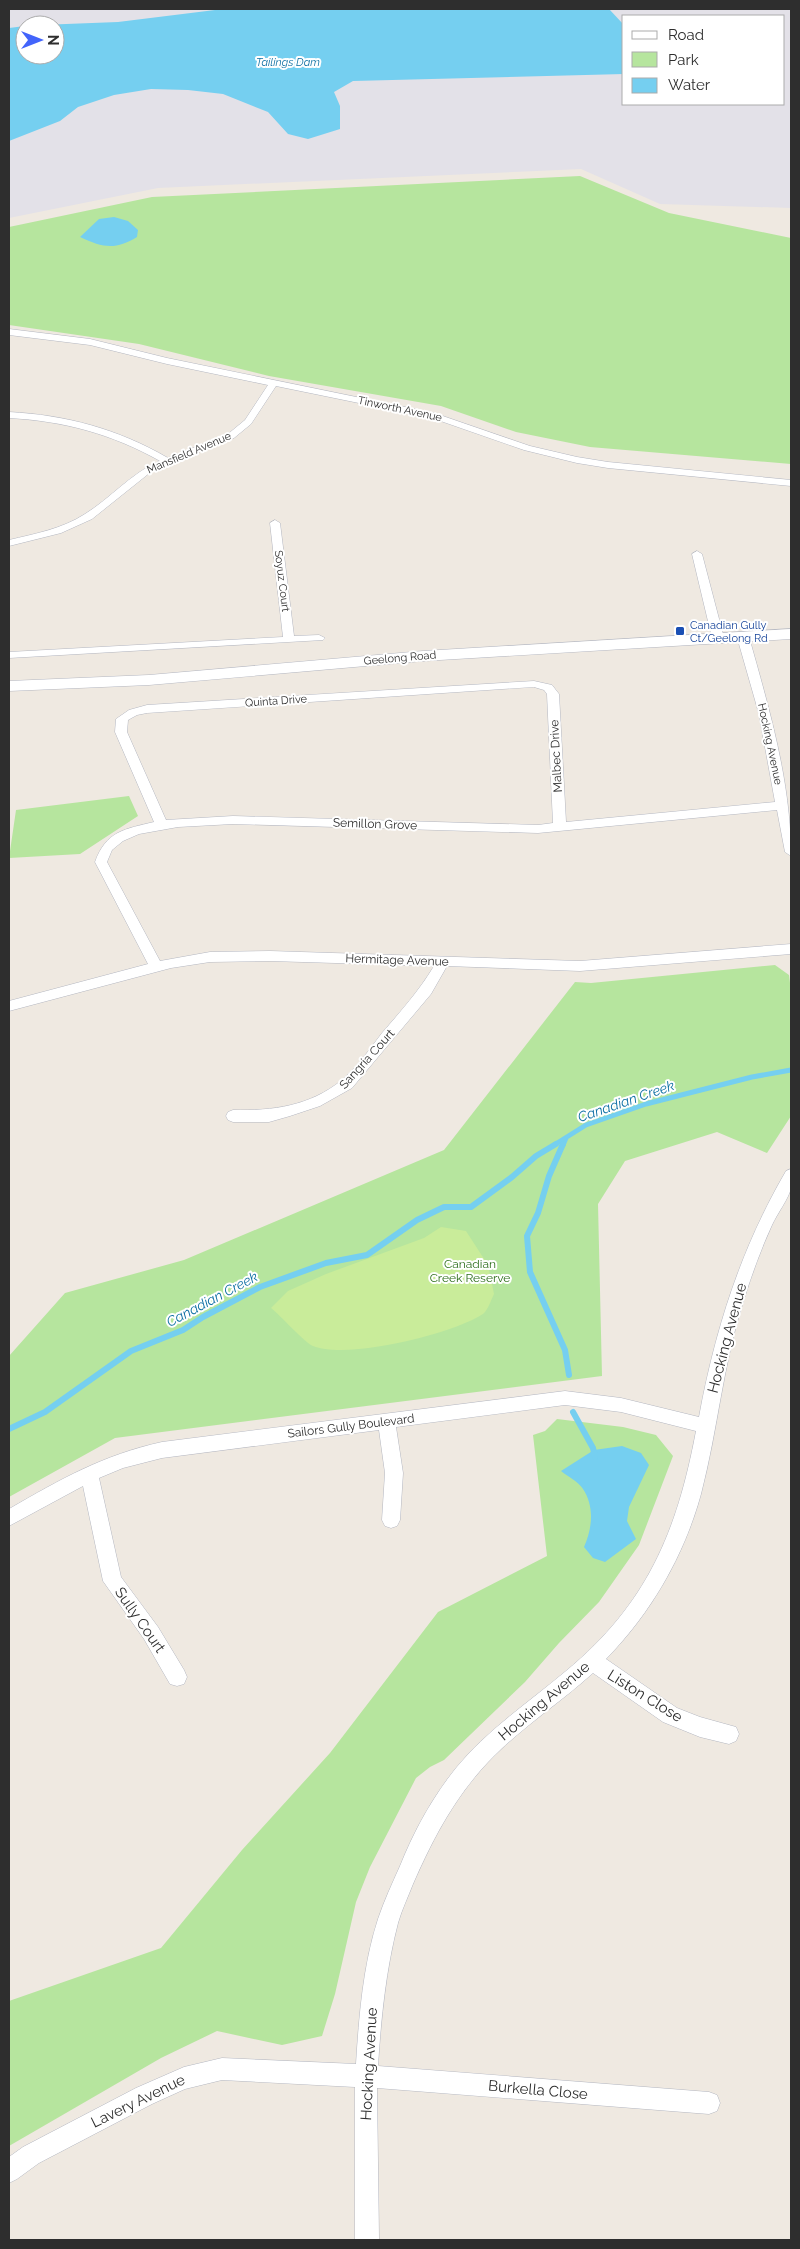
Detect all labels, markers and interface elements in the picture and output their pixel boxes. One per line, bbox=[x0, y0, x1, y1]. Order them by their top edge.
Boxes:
north arrow bbox=[15, 15, 65, 65]
legend bbox=[622, 15, 785, 105]
text: Road bbox=[668, 26, 704, 44]
text: N bbox=[45, 35, 61, 45]
text: Park bbox=[668, 51, 699, 69]
water label: Tailings Dam bbox=[256, 56, 320, 69]
text: Water bbox=[668, 76, 711, 94]
street label: Tinworth Avenue bbox=[357, 394, 444, 424]
street label: Mansfield Avenue bbox=[145, 429, 234, 477]
street label: Soyuz Court bbox=[272, 549, 292, 613]
place label: Canadian Gully Ct/Geelong Rd bbox=[690, 619, 768, 645]
marker: Canadian Gully Ct/Geelong Rd bbox=[674, 625, 686, 637]
street label: Geelong Road bbox=[363, 648, 437, 668]
street label: Quinta Drive bbox=[244, 692, 308, 710]
street label: Hocking Avenue bbox=[755, 702, 785, 787]
street label: Malbec Drive bbox=[547, 719, 565, 793]
street label: Semillon Grove bbox=[333, 816, 417, 832]
street label: Hermitage Avenue bbox=[345, 951, 449, 969]
street label: Sangria Court bbox=[337, 1026, 397, 1092]
water label: Canadian Creek bbox=[576, 1077, 677, 1125]
park label: Canadian Creek Reserve bbox=[430, 1257, 510, 1285]
water label: Canadian Creek bbox=[164, 1268, 261, 1330]
street label: Hocking Avenue bbox=[704, 1281, 750, 1395]
street label: Sailors Gully Boulevard bbox=[287, 1411, 415, 1441]
street label: Sully Court bbox=[111, 1584, 169, 1656]
street label: Hocking Avenue bbox=[495, 1658, 593, 1744]
street label: Liston Close bbox=[604, 1666, 686, 1726]
street label: Hocking Avenue bbox=[357, 2007, 381, 2121]
street label: Lavery Avenue bbox=[88, 2070, 188, 2131]
street label: Burkella Close bbox=[487, 2077, 589, 2103]

